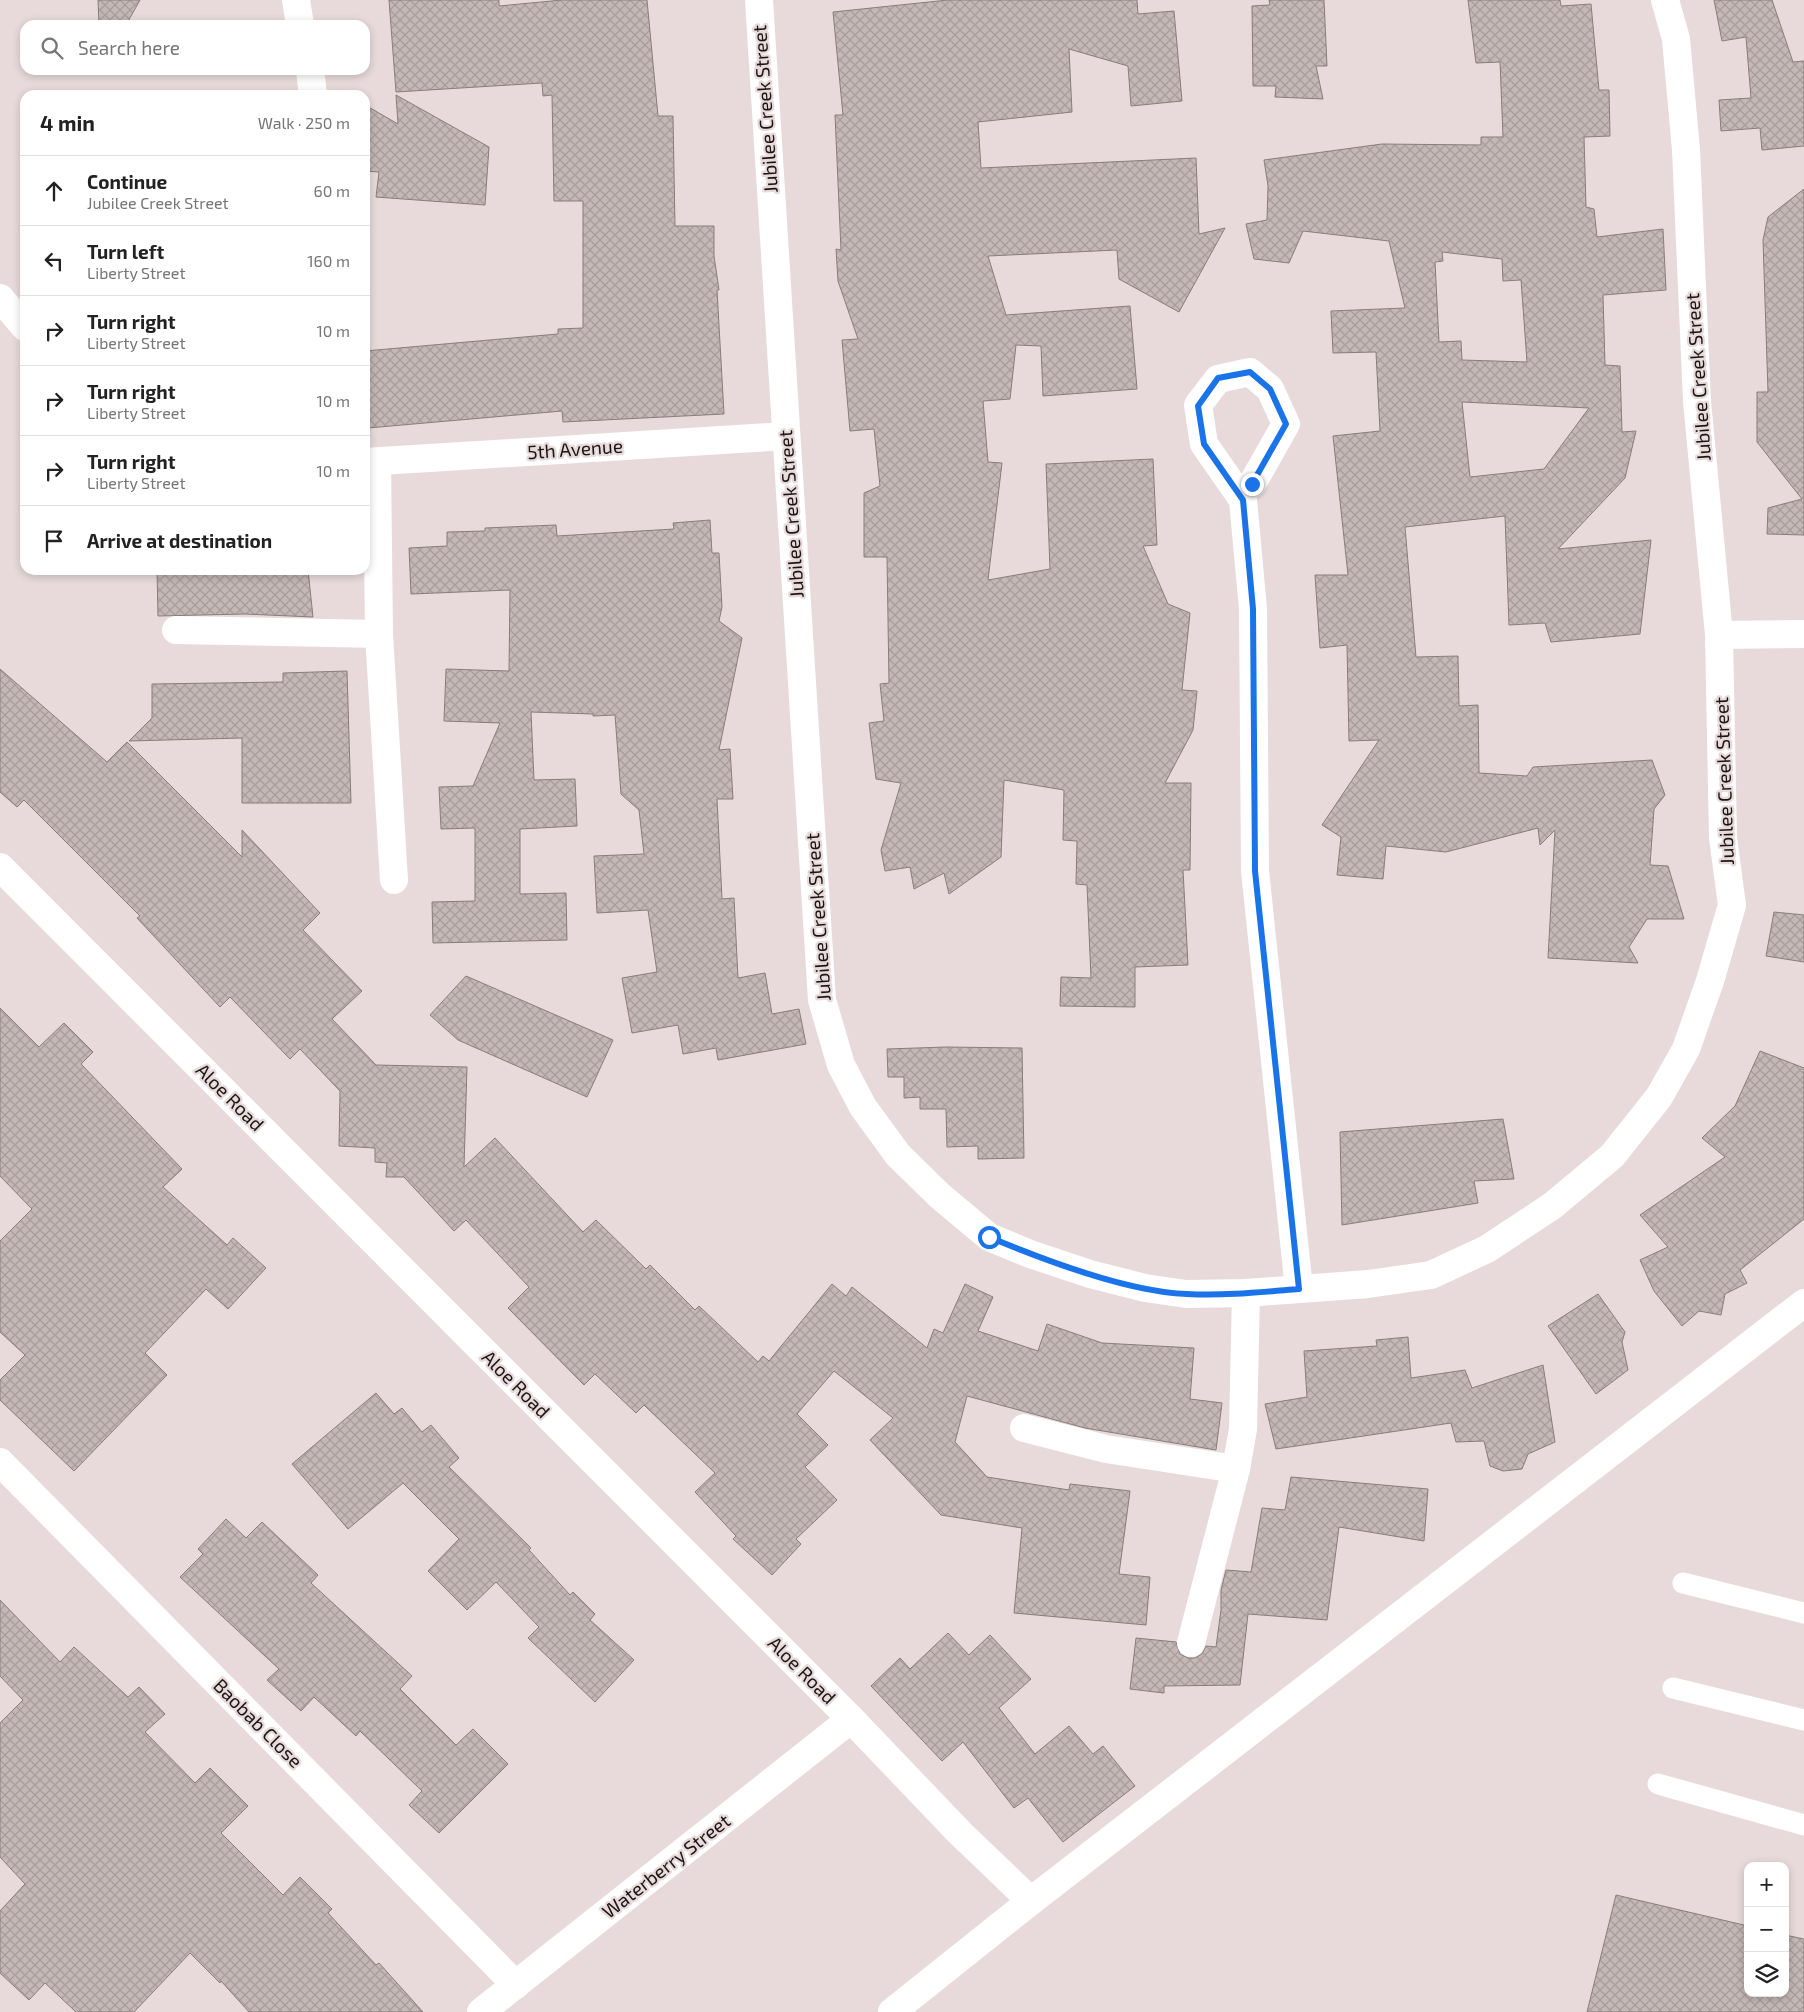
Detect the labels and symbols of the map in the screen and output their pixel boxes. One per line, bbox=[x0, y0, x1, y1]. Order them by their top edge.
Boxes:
street label: Jubilee Creek Street bbox=[747, 24, 782, 194]
street label: Jubilee Creek Street bbox=[1680, 292, 1715, 462]
street label: Jubilee Creek Street bbox=[773, 429, 808, 599]
street label: 5th Avenue bbox=[526, 434, 624, 463]
route end bbox=[1241, 473, 1264, 496]
street label: Jubilee Creek Street bbox=[1709, 697, 1738, 865]
street label: Jubilee Creek Street bbox=[800, 832, 835, 1002]
street label: Aloe Road bbox=[192, 1058, 269, 1135]
route start bbox=[978, 1226, 1001, 1249]
street label: Aloe Road bbox=[478, 1345, 555, 1422]
street label: Aloe Road bbox=[764, 1631, 841, 1708]
street label: Baobab Close bbox=[209, 1673, 308, 1772]
street label: Waterberry Street bbox=[597, 1808, 734, 1923]

